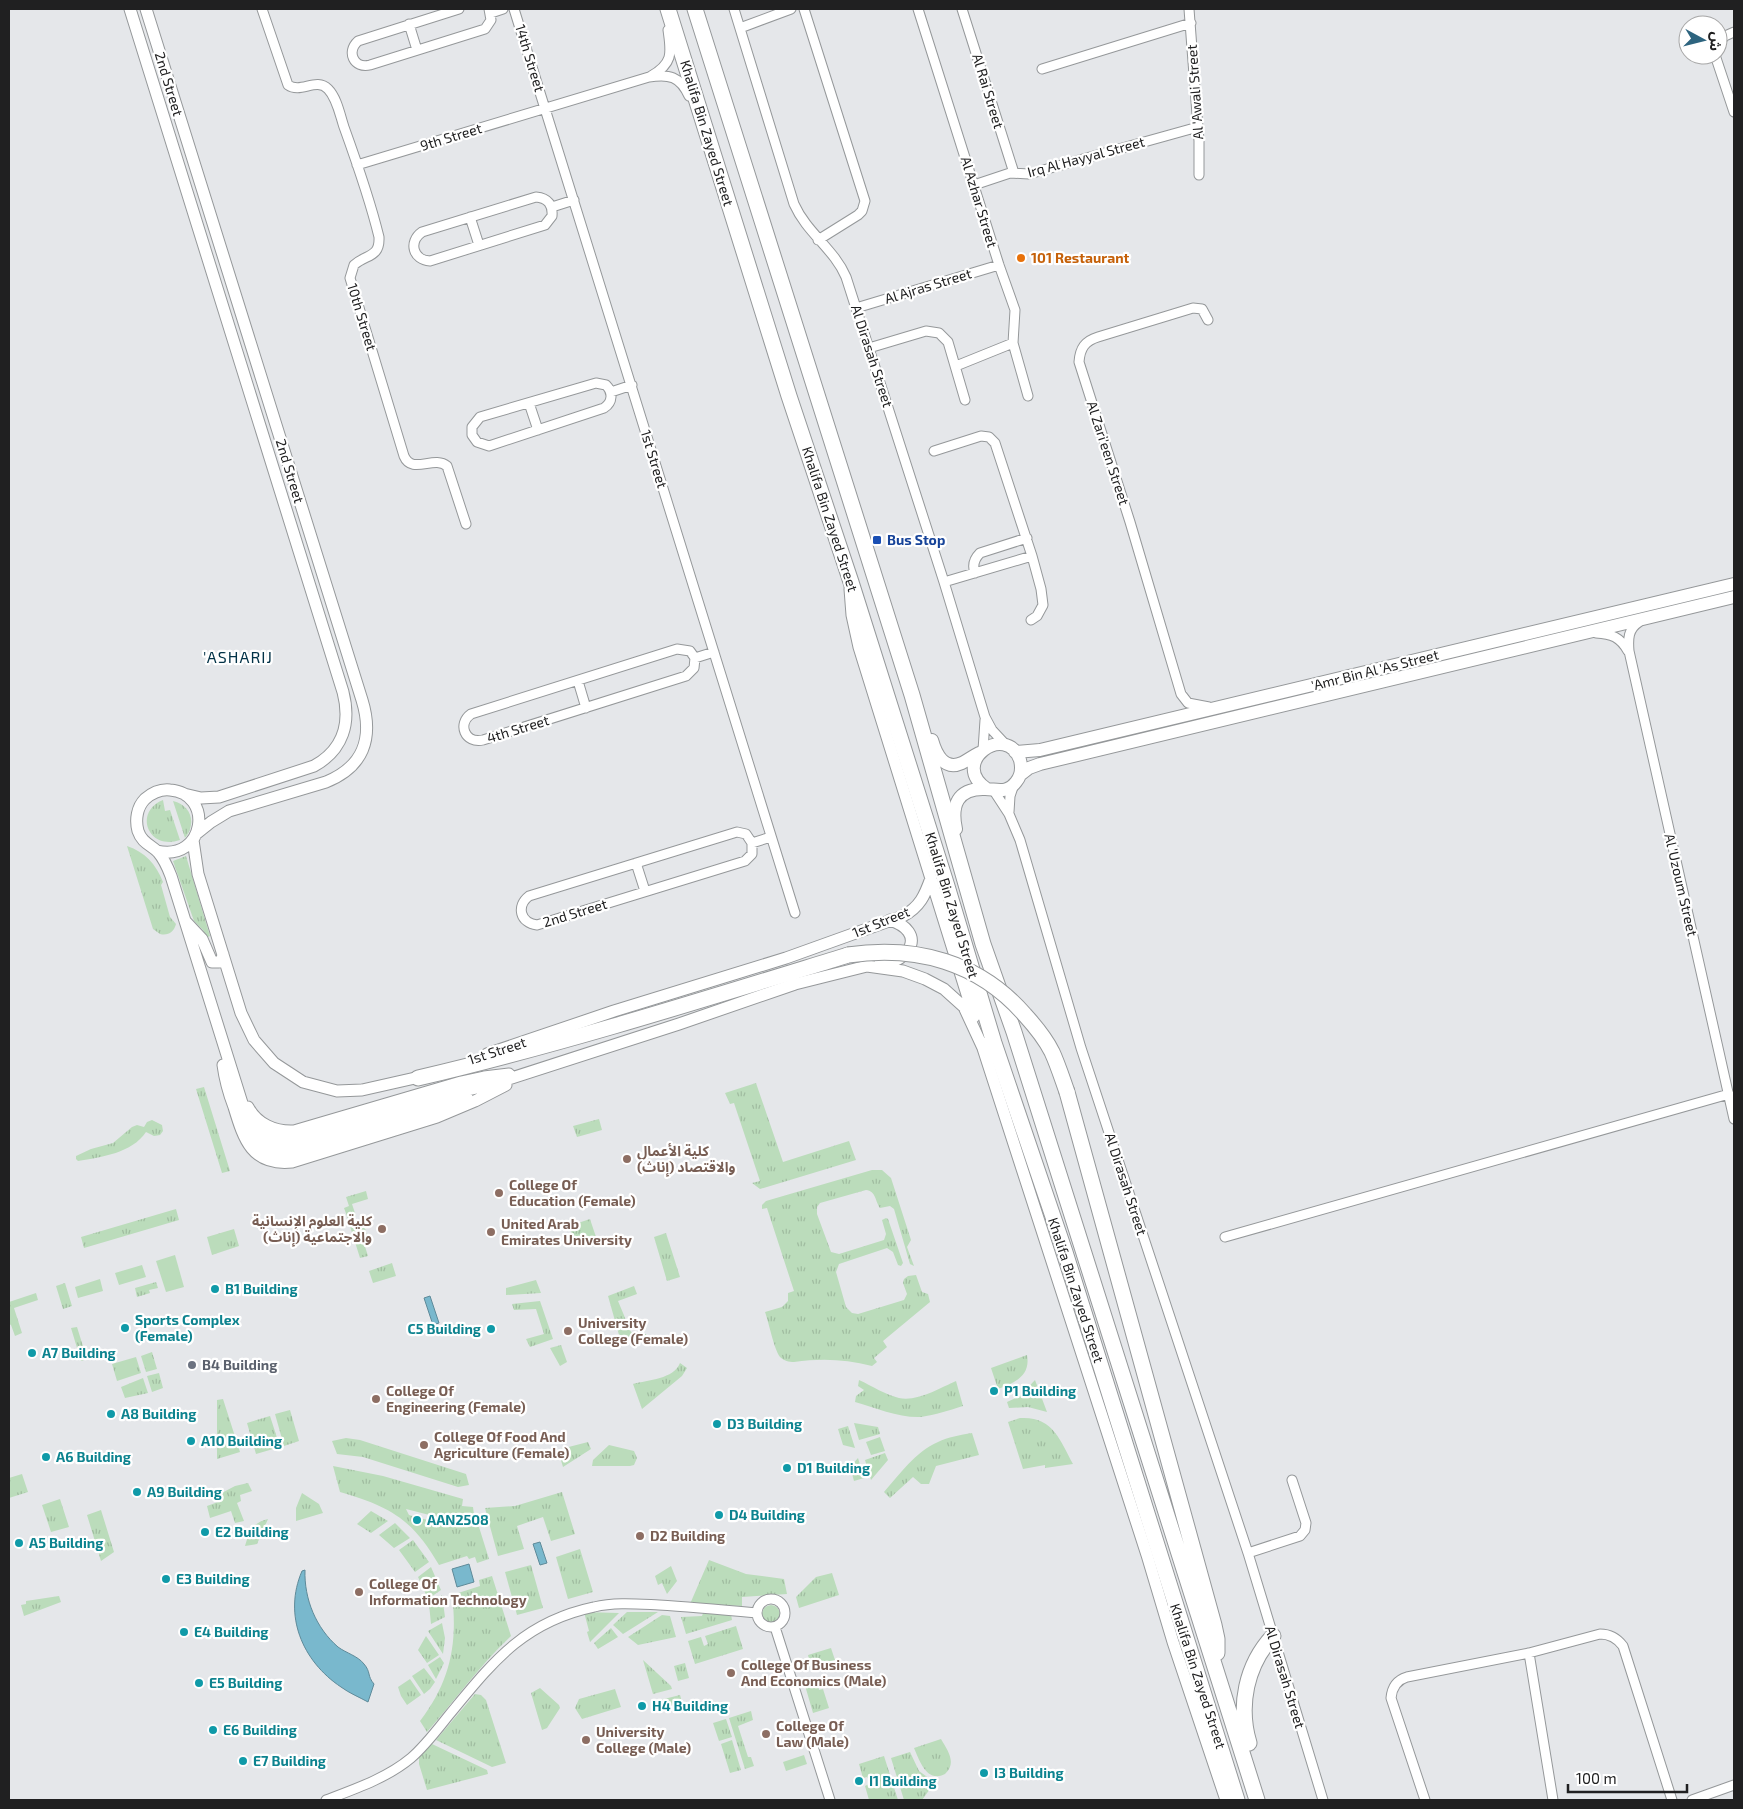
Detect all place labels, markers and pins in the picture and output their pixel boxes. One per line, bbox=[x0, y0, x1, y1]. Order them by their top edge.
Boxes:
place label: 101 Restaurant bbox=[1031, 249, 1130, 266]
marker: 101 Restaurant bbox=[1015, 252, 1027, 264]
place label: Bus Stop bbox=[887, 531, 945, 548]
marker: Bus Stop bbox=[871, 534, 883, 546]
place label: كلية الأعمال والاقتصاد (إناث) bbox=[637, 1142, 736, 1177]
marker: كلية الأعمال والاقتصاد (إناث) bbox=[621, 1153, 633, 1165]
place label: College Of Education (Female) bbox=[509, 1176, 636, 1209]
marker: College Of Education (Female) bbox=[493, 1187, 505, 1199]
place label: كلية العلوم الإنسانية والاجتماعية (إناث) bbox=[252, 1212, 373, 1247]
place label: United Arab Emirates University bbox=[501, 1215, 632, 1248]
marker: كلية العلوم الإنسانية والاجتماعية (إناث) bbox=[376, 1223, 388, 1235]
marker: United Arab Emirates University bbox=[485, 1226, 497, 1238]
place label: B1 Building bbox=[225, 1280, 298, 1297]
marker: B1 Building bbox=[209, 1283, 221, 1295]
place label: Sports Complex (Female) bbox=[135, 1311, 240, 1344]
place label: University College (Female) bbox=[578, 1314, 688, 1347]
place label: C5 Building bbox=[408, 1320, 481, 1337]
marker: Sports Complex (Female) bbox=[119, 1322, 131, 1334]
marker: C5 Building bbox=[485, 1323, 497, 1335]
marker: University College (Female) bbox=[562, 1325, 574, 1337]
place label: A7 Building bbox=[42, 1344, 116, 1361]
marker: A7 Building bbox=[26, 1347, 38, 1359]
place label: B4 Building bbox=[202, 1356, 277, 1373]
marker: B4 Building bbox=[186, 1359, 198, 1371]
place label: College Of Engineering (Female) bbox=[386, 1382, 526, 1415]
place label: P1 Building bbox=[1004, 1382, 1076, 1399]
marker: P1 Building bbox=[988, 1385, 1000, 1397]
marker: College Of Engineering (Female) bbox=[370, 1393, 382, 1405]
place label: A8 Building bbox=[121, 1405, 196, 1422]
marker: A8 Building bbox=[105, 1408, 117, 1420]
place label: D3 Building bbox=[727, 1415, 802, 1432]
marker: D3 Building bbox=[711, 1418, 723, 1430]
place label: College Of Food And Agriculture (Female) bbox=[434, 1428, 569, 1461]
place label: A10 Building bbox=[201, 1432, 282, 1449]
marker: A10 Building bbox=[185, 1435, 197, 1447]
marker: College Of Food And Agriculture (Female) bbox=[418, 1439, 430, 1451]
place label: A6 Building bbox=[56, 1448, 131, 1465]
marker: A6 Building bbox=[40, 1451, 52, 1463]
place label: D1 Building bbox=[797, 1459, 870, 1476]
marker: D1 Building bbox=[781, 1462, 793, 1474]
place label: A9 Building bbox=[147, 1483, 222, 1500]
marker: A9 Building bbox=[131, 1486, 143, 1498]
place label: D4 Building bbox=[729, 1506, 805, 1523]
marker: D4 Building bbox=[713, 1509, 725, 1521]
place label: AAN2508 bbox=[427, 1511, 489, 1528]
marker: AAN2508 bbox=[411, 1514, 423, 1526]
place label: E2 Building bbox=[215, 1523, 289, 1540]
marker: E2 Building bbox=[199, 1526, 211, 1538]
place label: D2 Building bbox=[650, 1527, 725, 1544]
marker: D2 Building bbox=[634, 1530, 646, 1542]
place label: A5 Building bbox=[29, 1534, 103, 1551]
marker: A5 Building bbox=[13, 1537, 25, 1549]
place label: E3 Building bbox=[176, 1570, 250, 1587]
marker: E3 Building bbox=[160, 1573, 172, 1585]
place label: College Of Information Technology bbox=[369, 1575, 527, 1608]
marker: College Of Information Technology bbox=[353, 1586, 365, 1598]
place label: E4 Building bbox=[194, 1623, 269, 1640]
marker: E4 Building bbox=[178, 1626, 190, 1638]
place label: College Of Business And Economics (Male) bbox=[741, 1656, 886, 1689]
marker: College Of Business And Economics (Male) bbox=[725, 1667, 737, 1679]
place label: E5 Building bbox=[209, 1674, 282, 1691]
marker: E5 Building bbox=[193, 1677, 205, 1689]
place label: H4 Building bbox=[652, 1697, 728, 1714]
marker: H4 Building bbox=[636, 1700, 648, 1712]
place label: College Of Law (Male) bbox=[776, 1717, 849, 1750]
place label: E6 Building bbox=[223, 1721, 297, 1738]
place label: University College (Male) bbox=[596, 1723, 691, 1756]
marker: E6 Building bbox=[207, 1724, 219, 1736]
marker: College Of Law (Male) bbox=[760, 1728, 772, 1740]
marker: University College (Male) bbox=[580, 1734, 592, 1746]
place label: E7 Building bbox=[253, 1752, 326, 1769]
marker: E7 Building bbox=[237, 1755, 249, 1767]
place label: I3 Building bbox=[994, 1764, 1064, 1781]
marker: I3 Building bbox=[978, 1767, 990, 1779]
place label: I1 Building bbox=[869, 1772, 937, 1789]
marker: I1 Building bbox=[853, 1775, 865, 1787]

